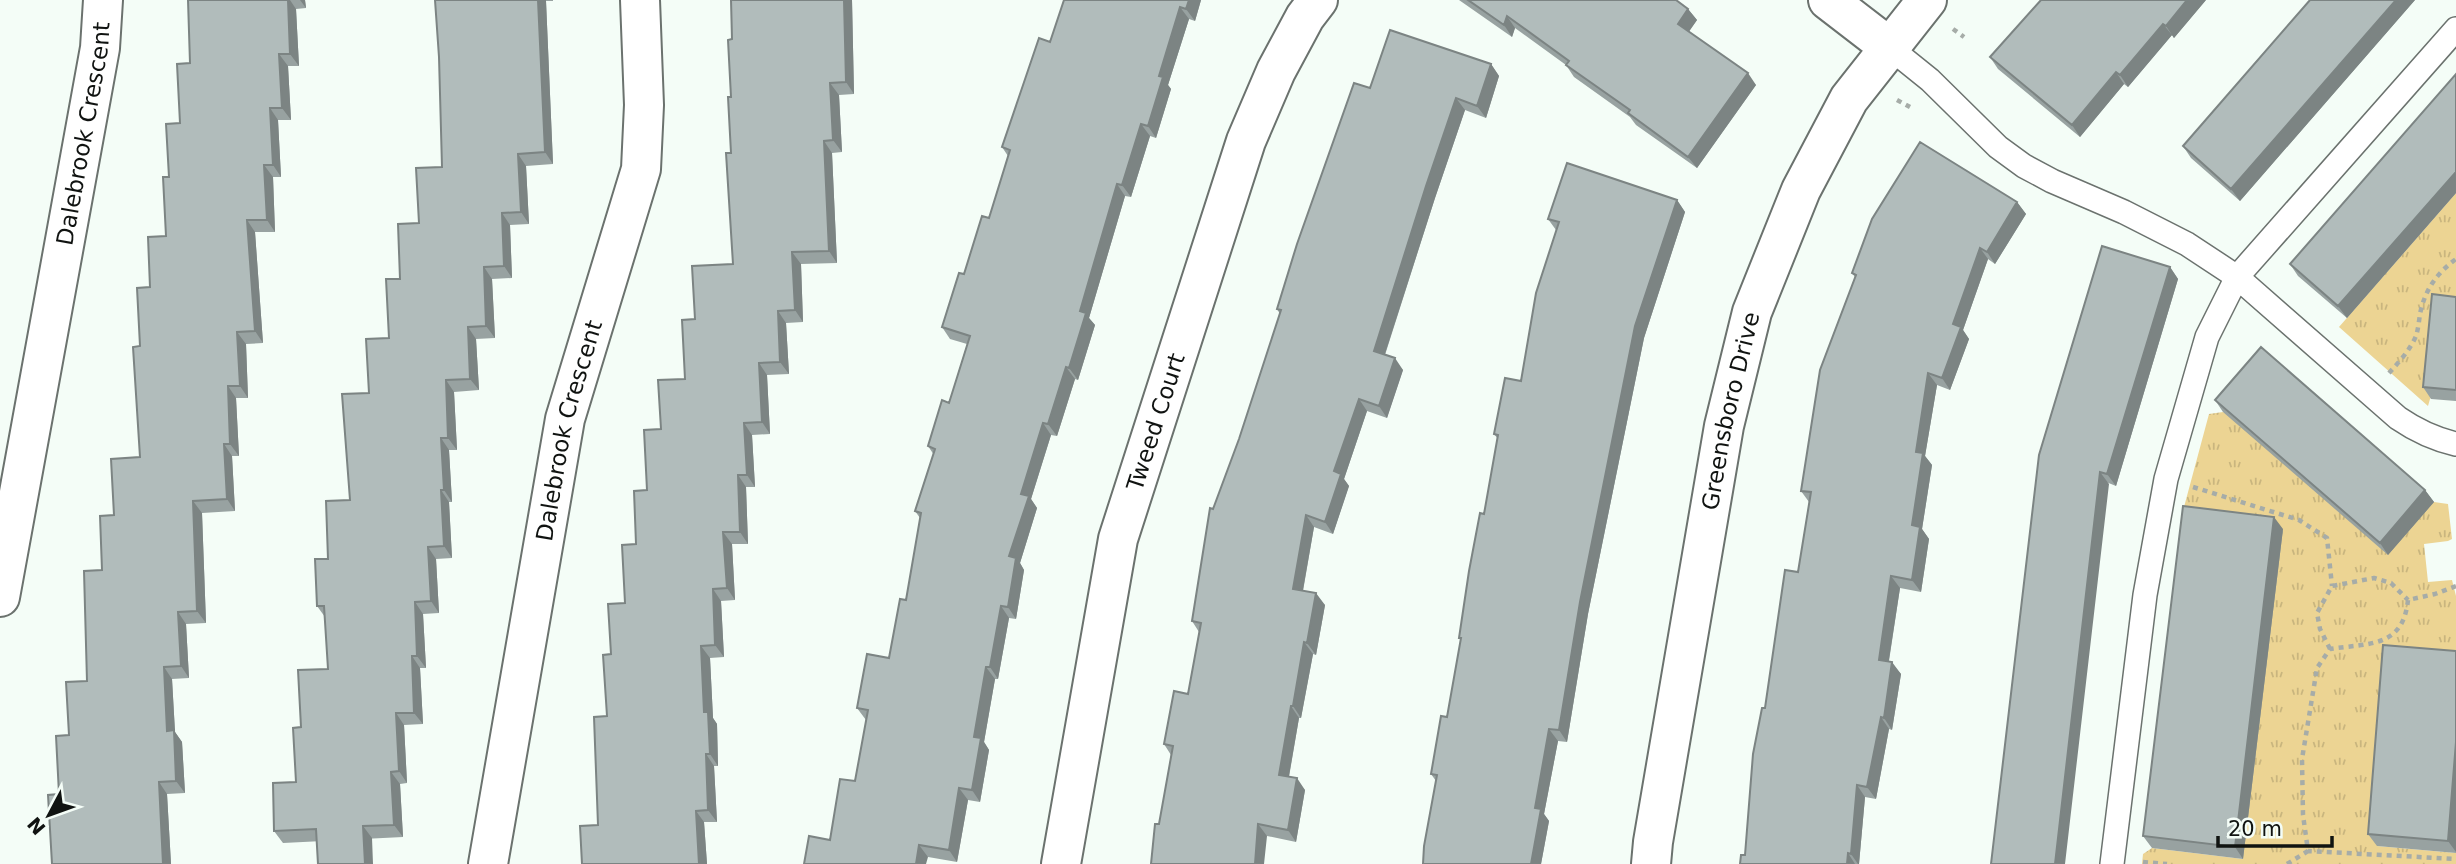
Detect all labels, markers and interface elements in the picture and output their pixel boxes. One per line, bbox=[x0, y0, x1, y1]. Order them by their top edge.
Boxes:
street label: Dalebrook Crescent bbox=[51, 21, 115, 247]
street label: Greensboro Drive bbox=[1697, 309, 1765, 512]
street label: Dalebrook Crescent bbox=[531, 317, 607, 543]
street label: Tweed Court bbox=[1121, 350, 1190, 495]
north arrow bbox=[14, 780, 84, 850]
scale bar bbox=[2218, 804, 2332, 848]
text: N bbox=[23, 813, 50, 839]
text: 20 m bbox=[2228, 817, 2282, 841]

